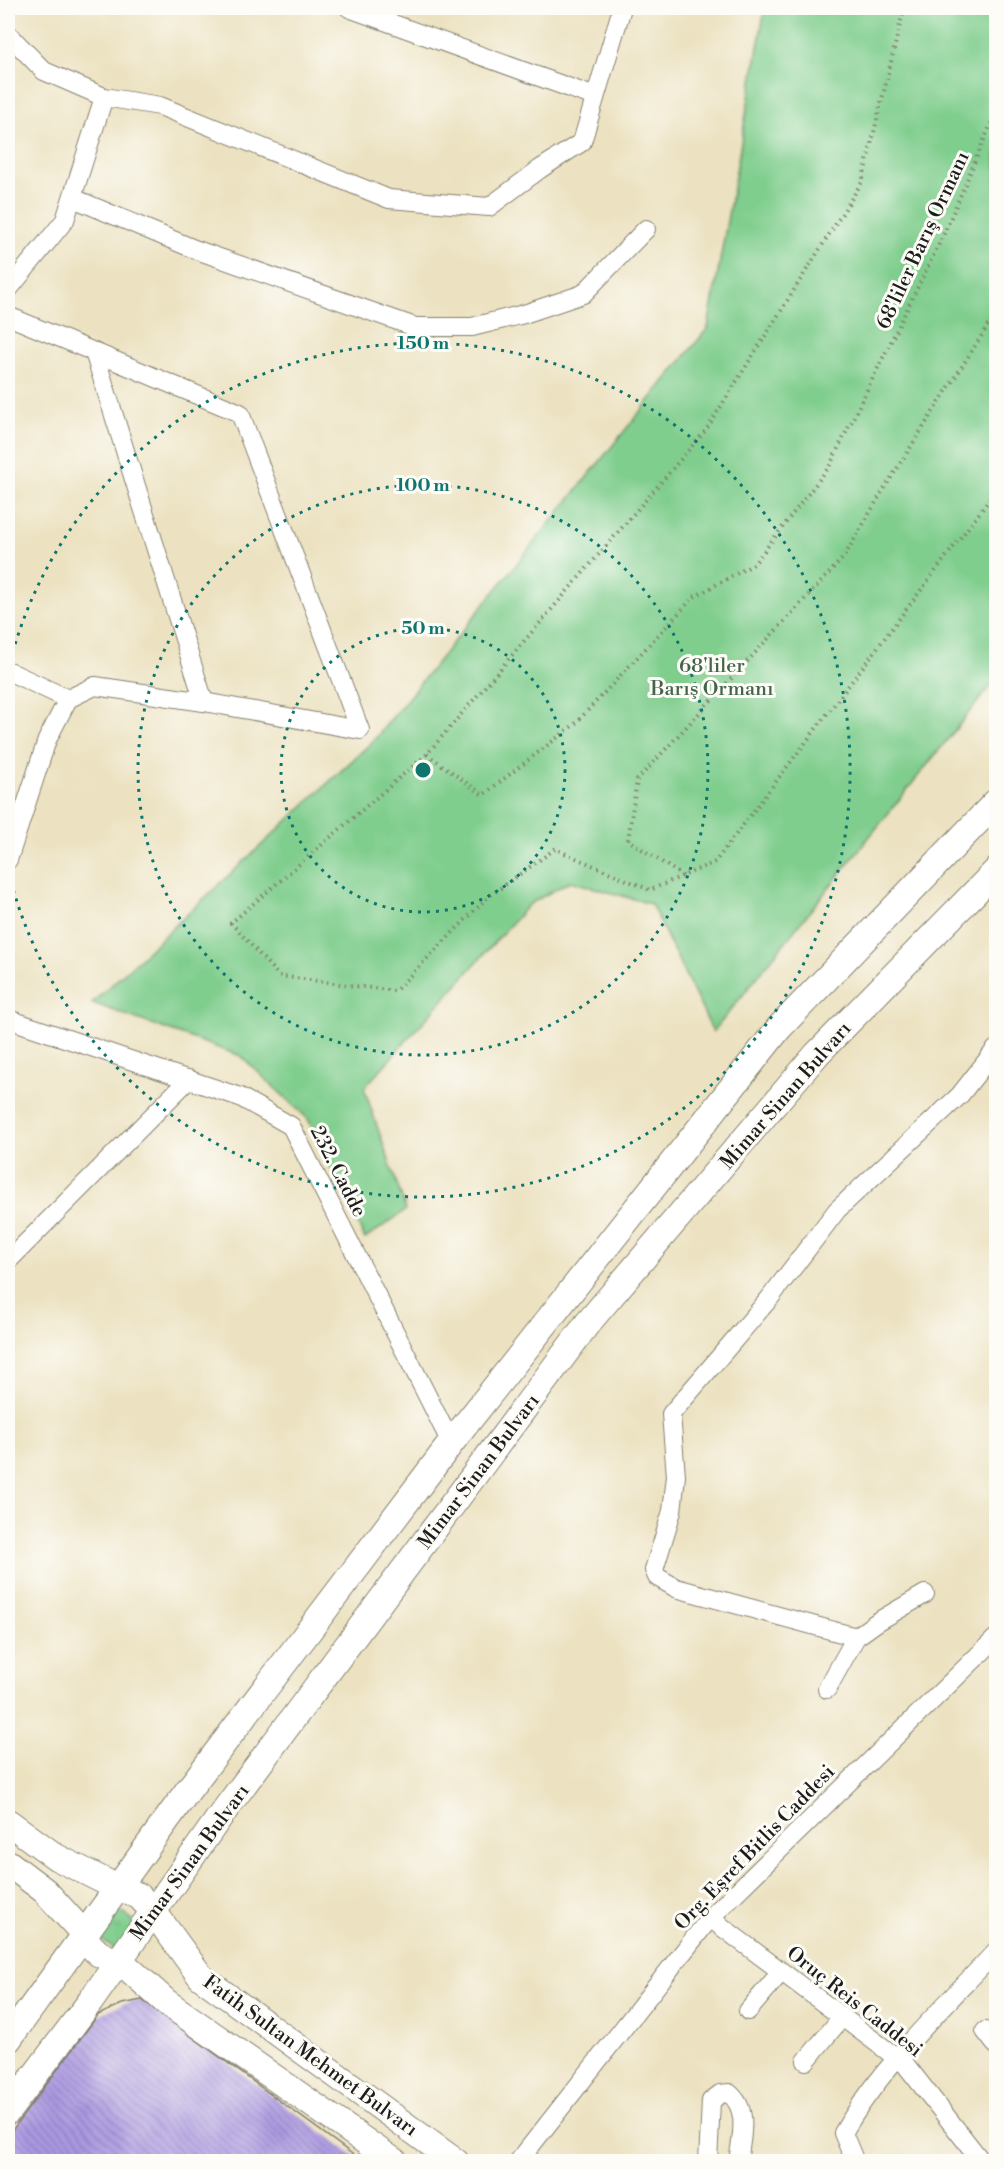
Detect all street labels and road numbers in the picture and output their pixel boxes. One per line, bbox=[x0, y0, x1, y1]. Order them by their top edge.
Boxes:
street label: 68'liler Barış Ormanı bbox=[871, 147, 976, 334]
street label: Mimar Sinan Bulvarı bbox=[715, 1017, 857, 1175]
street label: 232. Cadde bbox=[304, 1122, 371, 1222]
street label: Mimar Sinan Bulvarı bbox=[413, 1389, 546, 1554]
street label: Org. Eşref Bitlis Caddesi bbox=[669, 1760, 841, 1936]
street label: Mimar Sinan Bulvarı bbox=[125, 1779, 256, 1946]
street label: Oruç Reis Caddesi bbox=[781, 1941, 927, 2063]
street label: Fatih Sultan Mehmet Bulvarı bbox=[198, 1970, 423, 2143]

